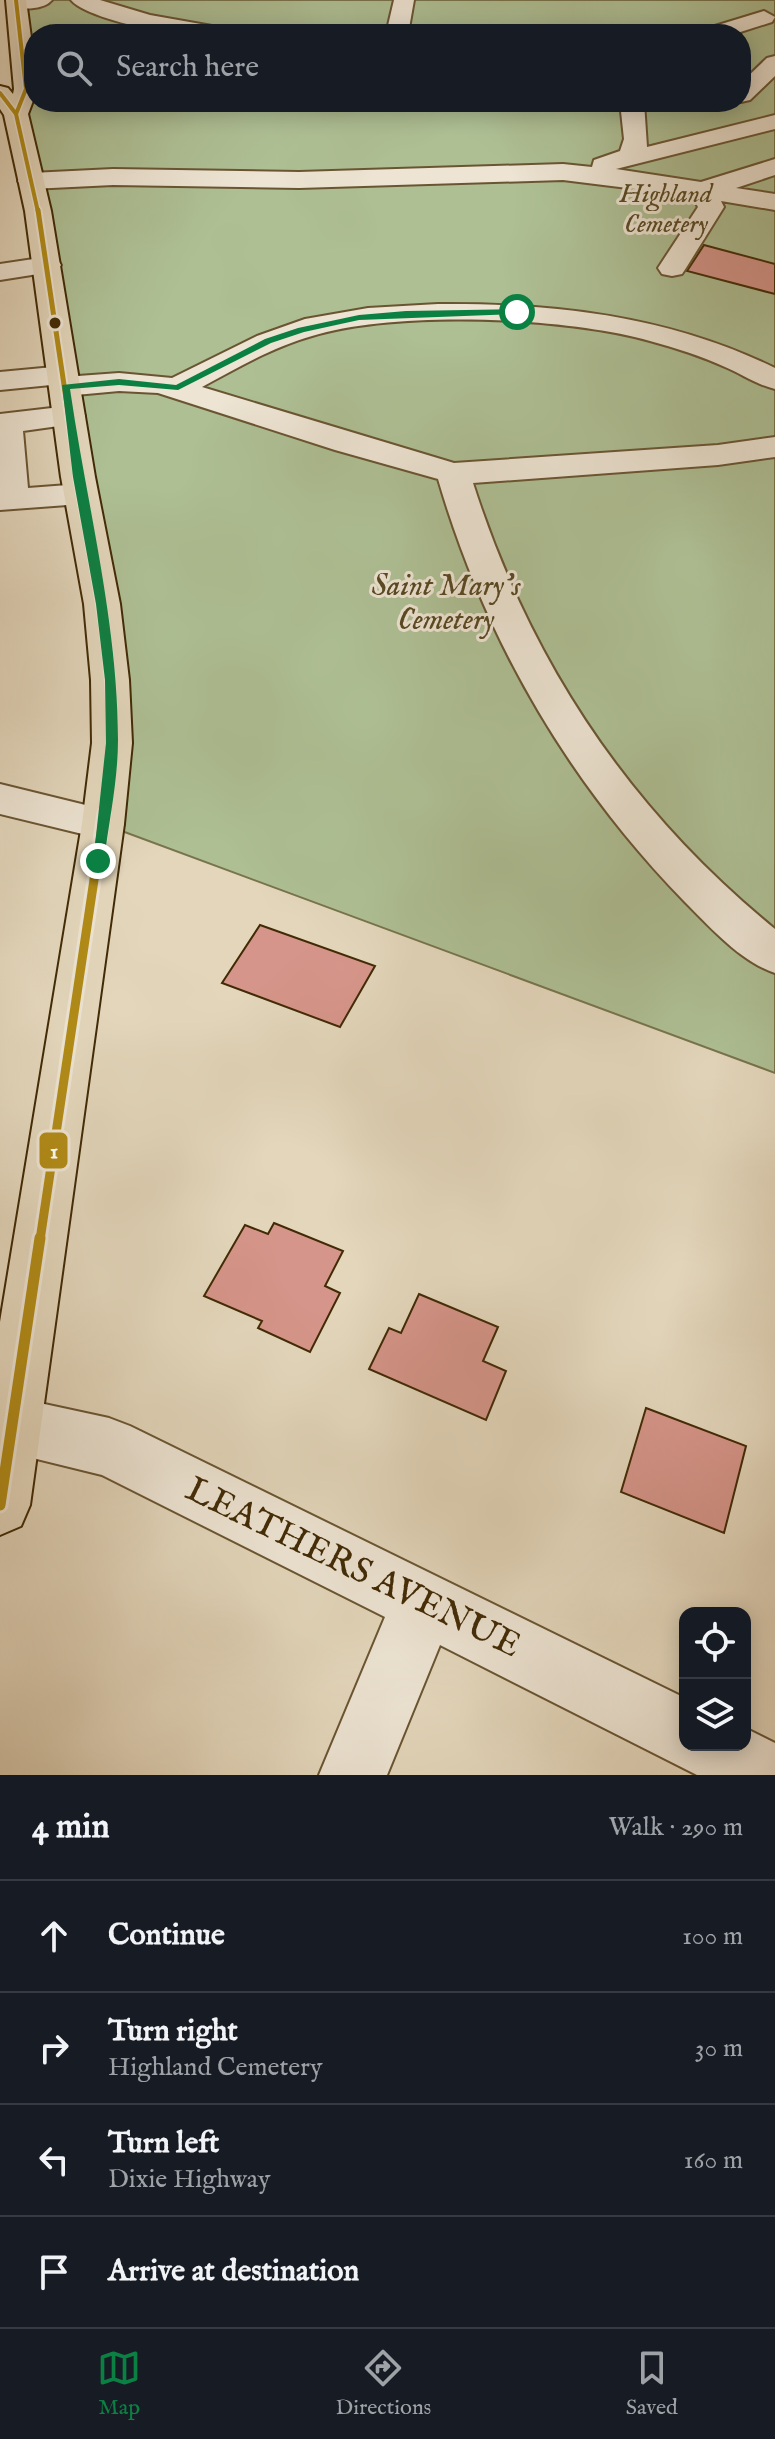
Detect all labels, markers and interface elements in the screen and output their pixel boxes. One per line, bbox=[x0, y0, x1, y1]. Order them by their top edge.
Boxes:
search box bbox=[24, 24, 751, 112]
icon: search bbox=[52, 46, 96, 90]
text: Search here bbox=[116, 49, 259, 87]
park label: Highland Cemetery bbox=[619, 178, 714, 241]
route start bbox=[499, 294, 535, 330]
unlabelled marker bbox=[47, 315, 63, 331]
park label: Saint Mary’s Cemetery bbox=[371, 568, 521, 640]
route end bbox=[80, 843, 116, 879]
line badge: 1 bbox=[38, 1131, 69, 1170]
text: 1 bbox=[50, 1138, 58, 1166]
street label: LEATHERS AVENUE bbox=[178, 1467, 528, 1669]
map controls bbox=[679, 1607, 751, 1751]
button: locate bbox=[679, 1607, 751, 1679]
button: layers bbox=[679, 1679, 751, 1751]
text: 4 min bbox=[32, 1806, 110, 1849]
text: Walk · 290 m bbox=[608, 1811, 743, 1844]
icon: ahead bbox=[32, 1914, 76, 1958]
text: Continue bbox=[108, 1917, 225, 1955]
text: 100 m bbox=[682, 1920, 743, 1953]
text: Turn right bbox=[108, 2013, 238, 2051]
icon: right bbox=[32, 2026, 76, 2070]
text: 30 m bbox=[695, 2032, 743, 2065]
text: Highland Cemetery bbox=[108, 2051, 323, 2084]
text: Turn left bbox=[108, 2125, 219, 2163]
icon: left bbox=[32, 2138, 76, 2182]
text: 160 m bbox=[684, 2144, 743, 2177]
text: Dixie Highway bbox=[108, 2163, 271, 2196]
icon: arrive bbox=[32, 2250, 76, 2294]
text: Arrive at destination bbox=[108, 2253, 359, 2291]
tab: Map bbox=[97, 2346, 141, 2422]
tab: Directions bbox=[336, 2346, 431, 2422]
tab: Saved bbox=[626, 2346, 678, 2422]

